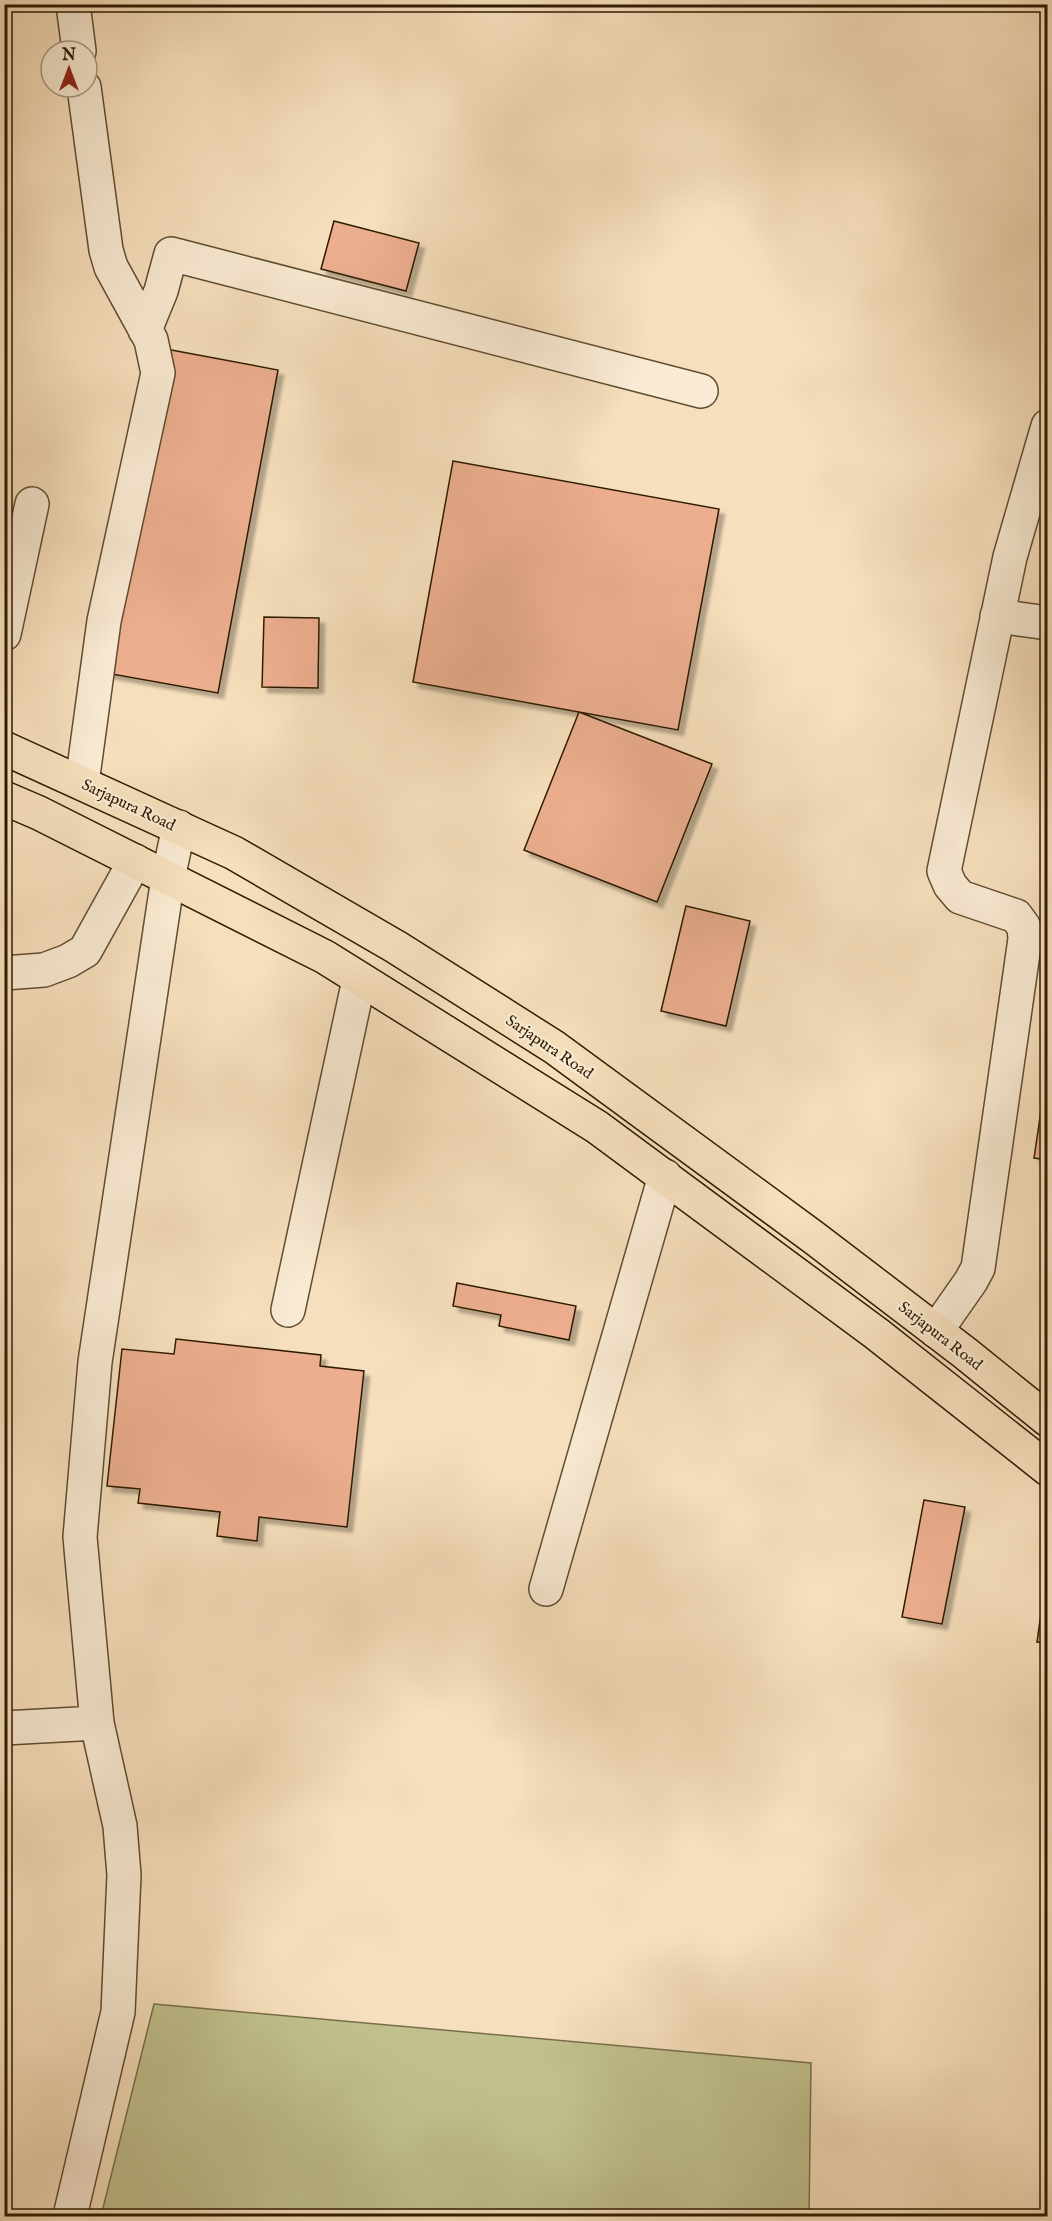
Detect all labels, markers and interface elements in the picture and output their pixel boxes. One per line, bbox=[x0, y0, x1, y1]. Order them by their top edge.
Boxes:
north arrow bbox=[39, 39, 99, 99]
text: N bbox=[61, 46, 76, 66]
street label: Sarjapura Road bbox=[78, 775, 179, 836]
street label: Sarjapura Road bbox=[501, 1011, 597, 1084]
street label: Sarjapura Road bbox=[894, 1298, 986, 1376]

